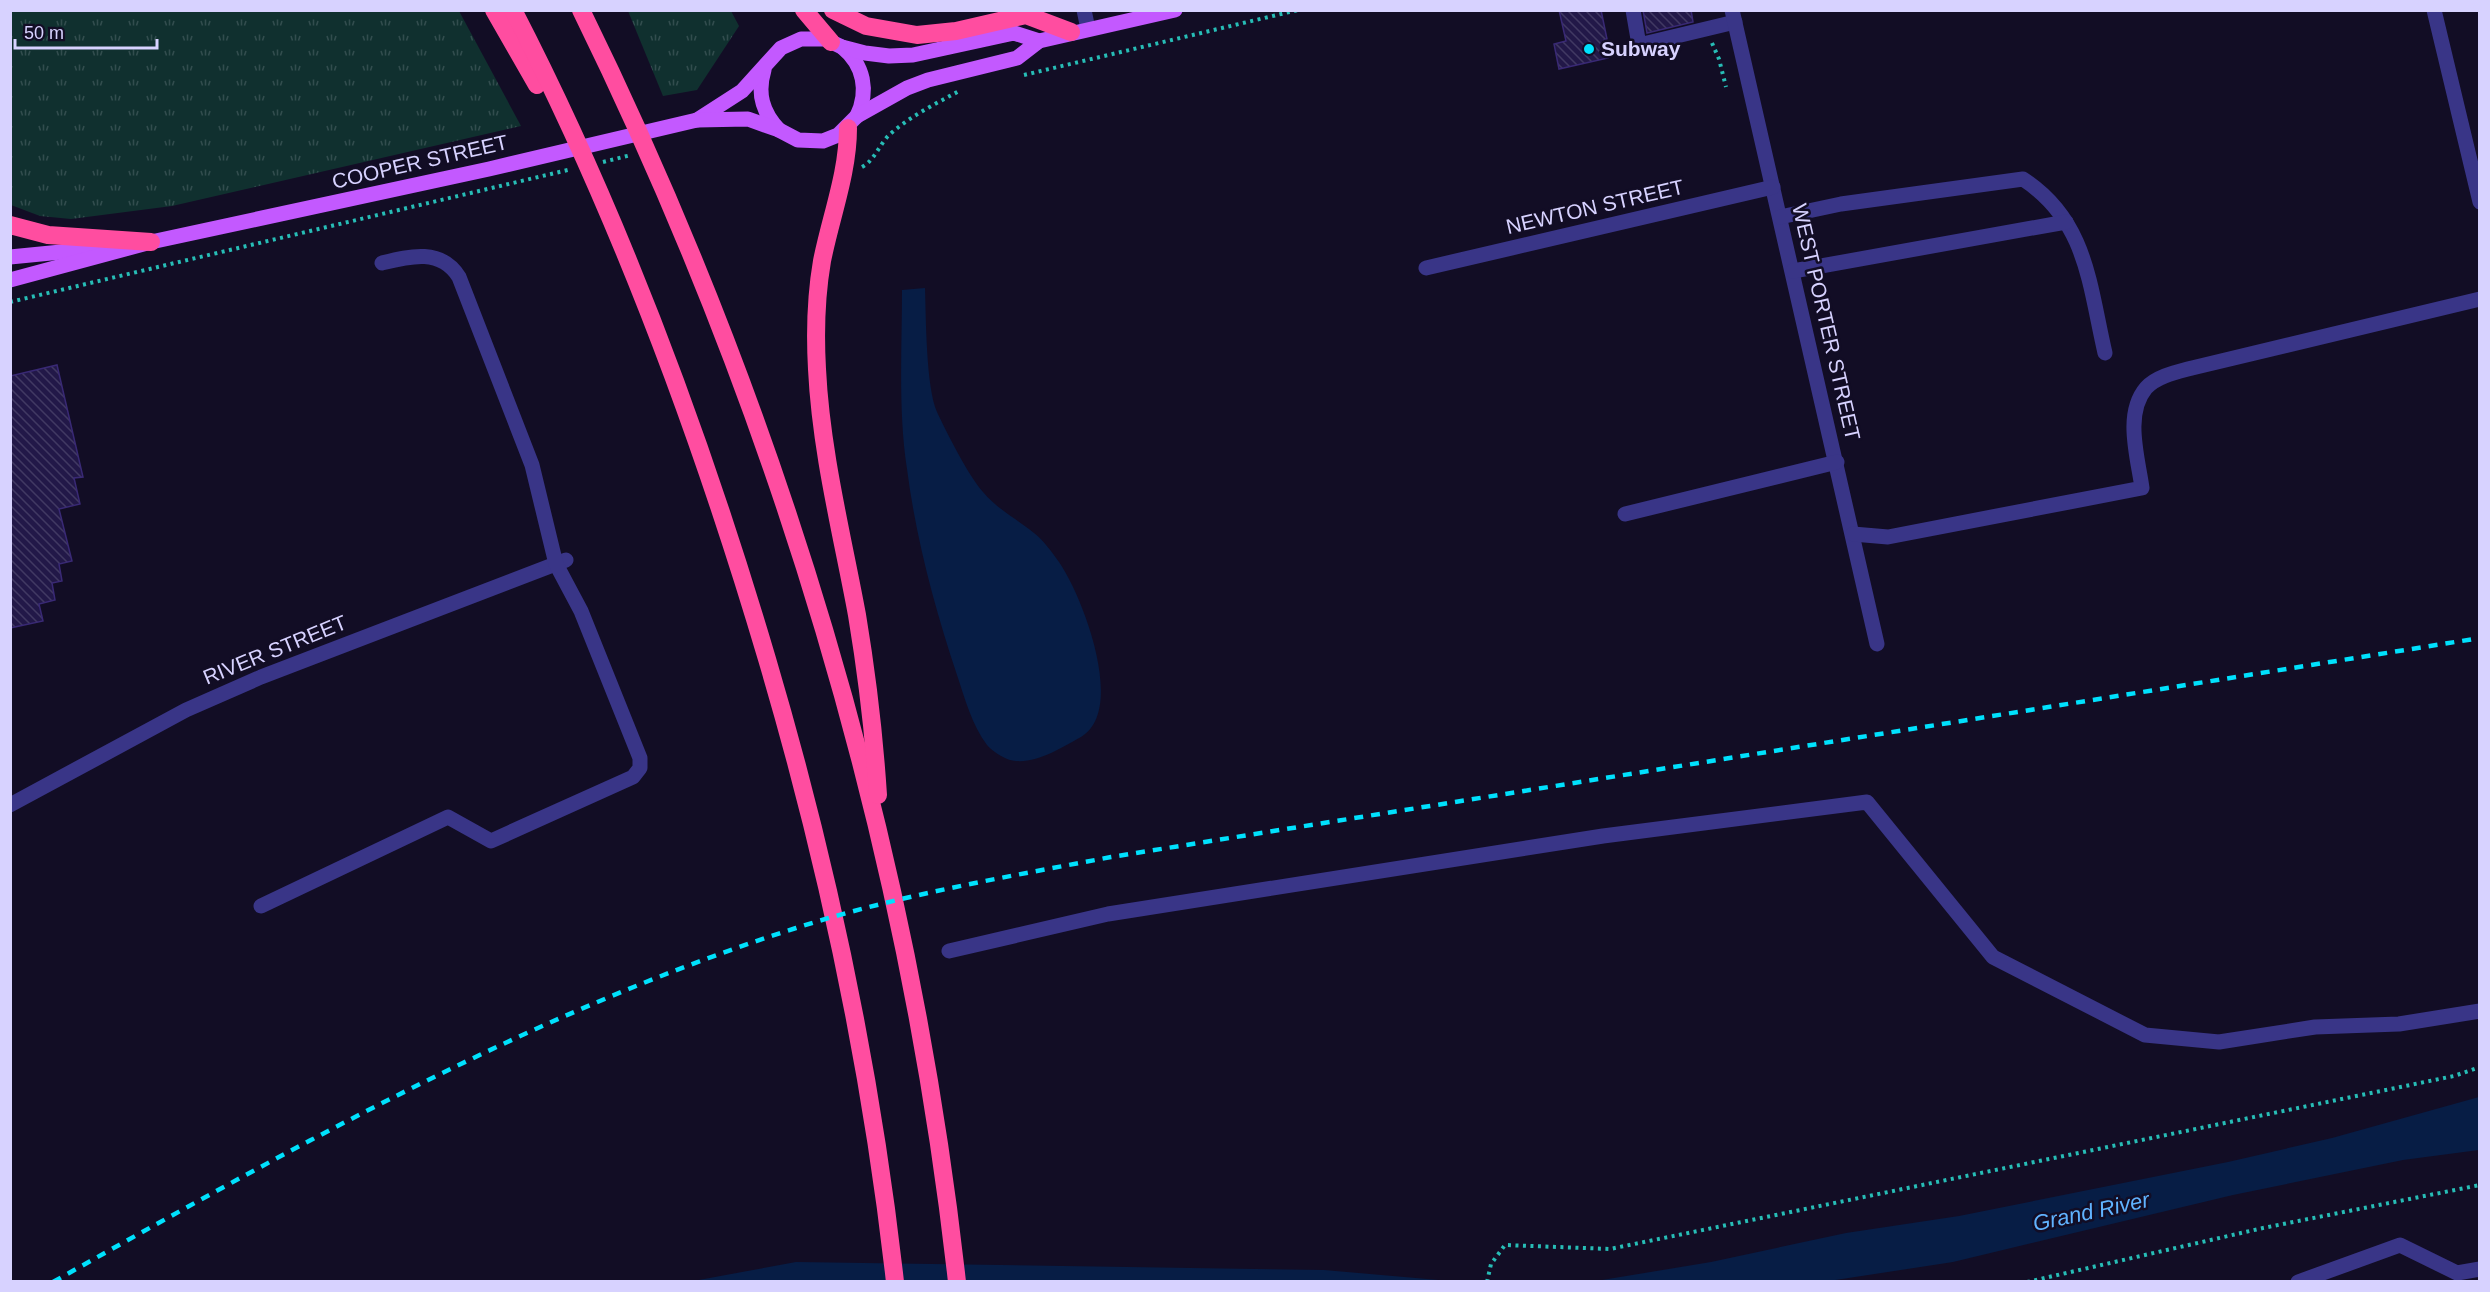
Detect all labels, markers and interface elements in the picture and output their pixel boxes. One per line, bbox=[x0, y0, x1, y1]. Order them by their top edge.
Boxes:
scale bar bbox=[15, 12, 158, 50]
text: 50 m bbox=[24, 23, 64, 43]
place label: Subway bbox=[1601, 37, 1681, 60]
marker: Subway bbox=[1582, 42, 1596, 56]
street label: COOPER STREET bbox=[330, 130, 510, 193]
street label: NEWTON STREET bbox=[1504, 175, 1686, 238]
street label: WEST PORTER STREET bbox=[1788, 201, 1865, 443]
street label: RIVER STREET bbox=[200, 610, 350, 689]
water label: Grand River bbox=[2031, 1187, 2153, 1236]

